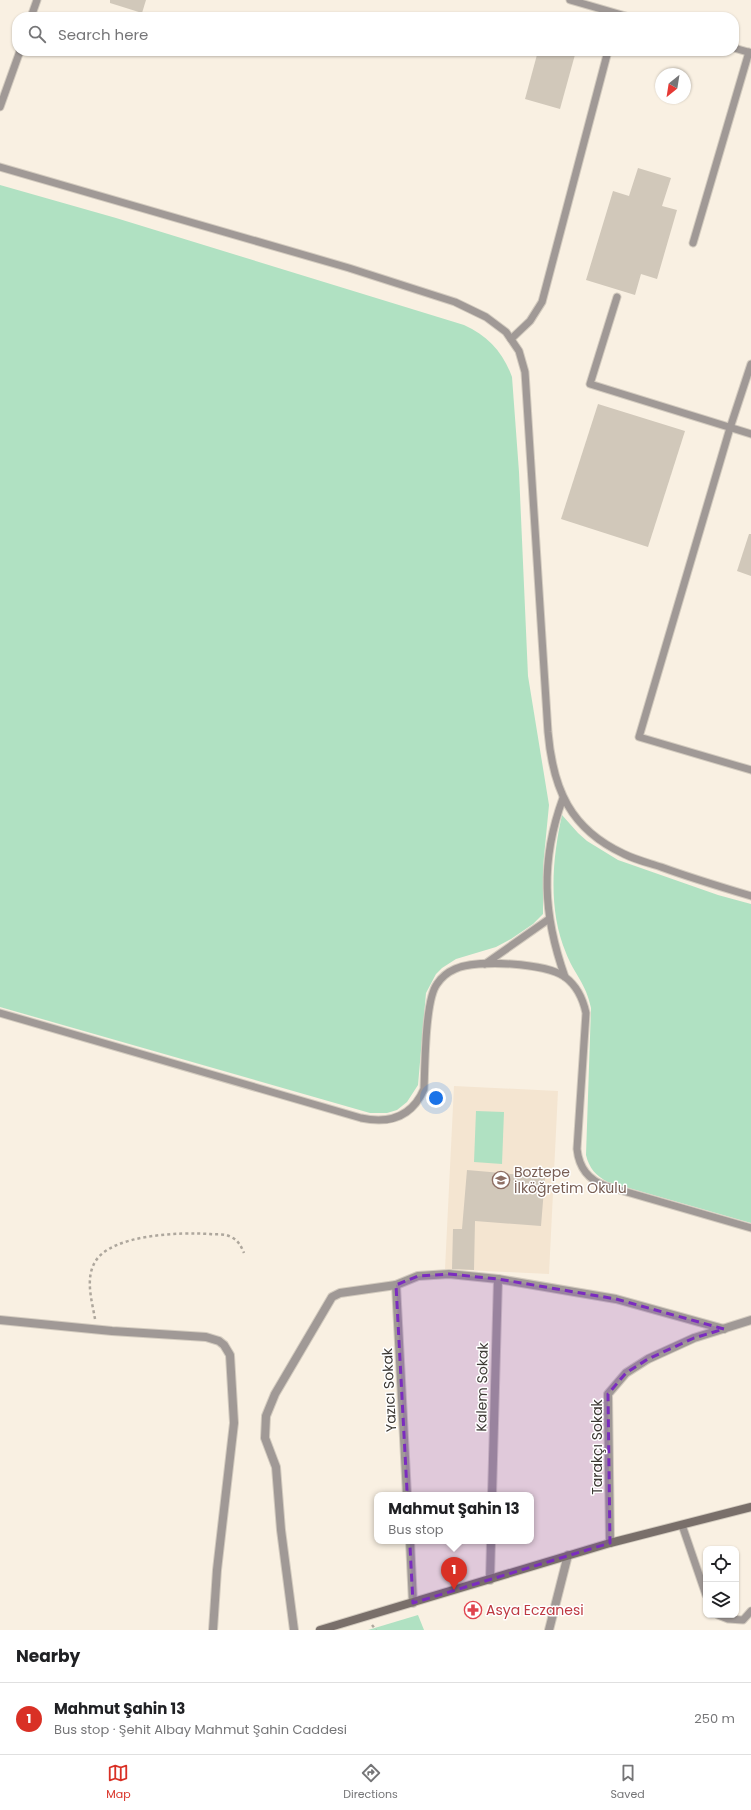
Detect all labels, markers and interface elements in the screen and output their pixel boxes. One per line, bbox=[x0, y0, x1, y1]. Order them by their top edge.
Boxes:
search box bbox=[12, 12, 739, 56]
icon: search bbox=[26, 23, 48, 45]
text: Search here bbox=[58, 24, 148, 45]
north arrow bbox=[655, 68, 691, 104]
your location bbox=[426, 1088, 446, 1108]
place label: Boztepe İlköğretim Okulu bbox=[514, 1162, 627, 1198]
school or university icon: Boztepe İlköğretim Okulu bbox=[491, 1170, 511, 1190]
street label: Kalem Sokak bbox=[471, 1341, 493, 1432]
street label: Yazıcı Sokak bbox=[377, 1347, 401, 1433]
street label: Tarakçı Sokak bbox=[587, 1398, 607, 1495]
popup bbox=[374, 1492, 534, 1544]
text: Mahmut Şahin 13 bbox=[388, 1498, 520, 1519]
text: Bus stop bbox=[388, 1520, 444, 1539]
map controls bbox=[703, 1546, 739, 1618]
button: locate bbox=[703, 1546, 739, 1582]
pin: 1 bbox=[441, 1557, 467, 1590]
button: layers bbox=[703, 1582, 739, 1618]
pharmacy icon: Asya Eczanesi bbox=[463, 1600, 483, 1620]
place label: Asya Eczanesi bbox=[486, 1600, 584, 1620]
text: Nearby bbox=[16, 1644, 80, 1668]
text: Mahmut Şahin 13 bbox=[54, 1698, 185, 1719]
text: 1 bbox=[27, 1709, 31, 1728]
text: 250 m bbox=[694, 1709, 735, 1728]
text: Bus stop · Şehit Albay Mahmut Şahin Caddesi bbox=[54, 1720, 347, 1739]
tab: Map bbox=[106, 1762, 131, 1803]
tab: Directions bbox=[343, 1762, 398, 1803]
tab: Saved bbox=[610, 1762, 645, 1803]

